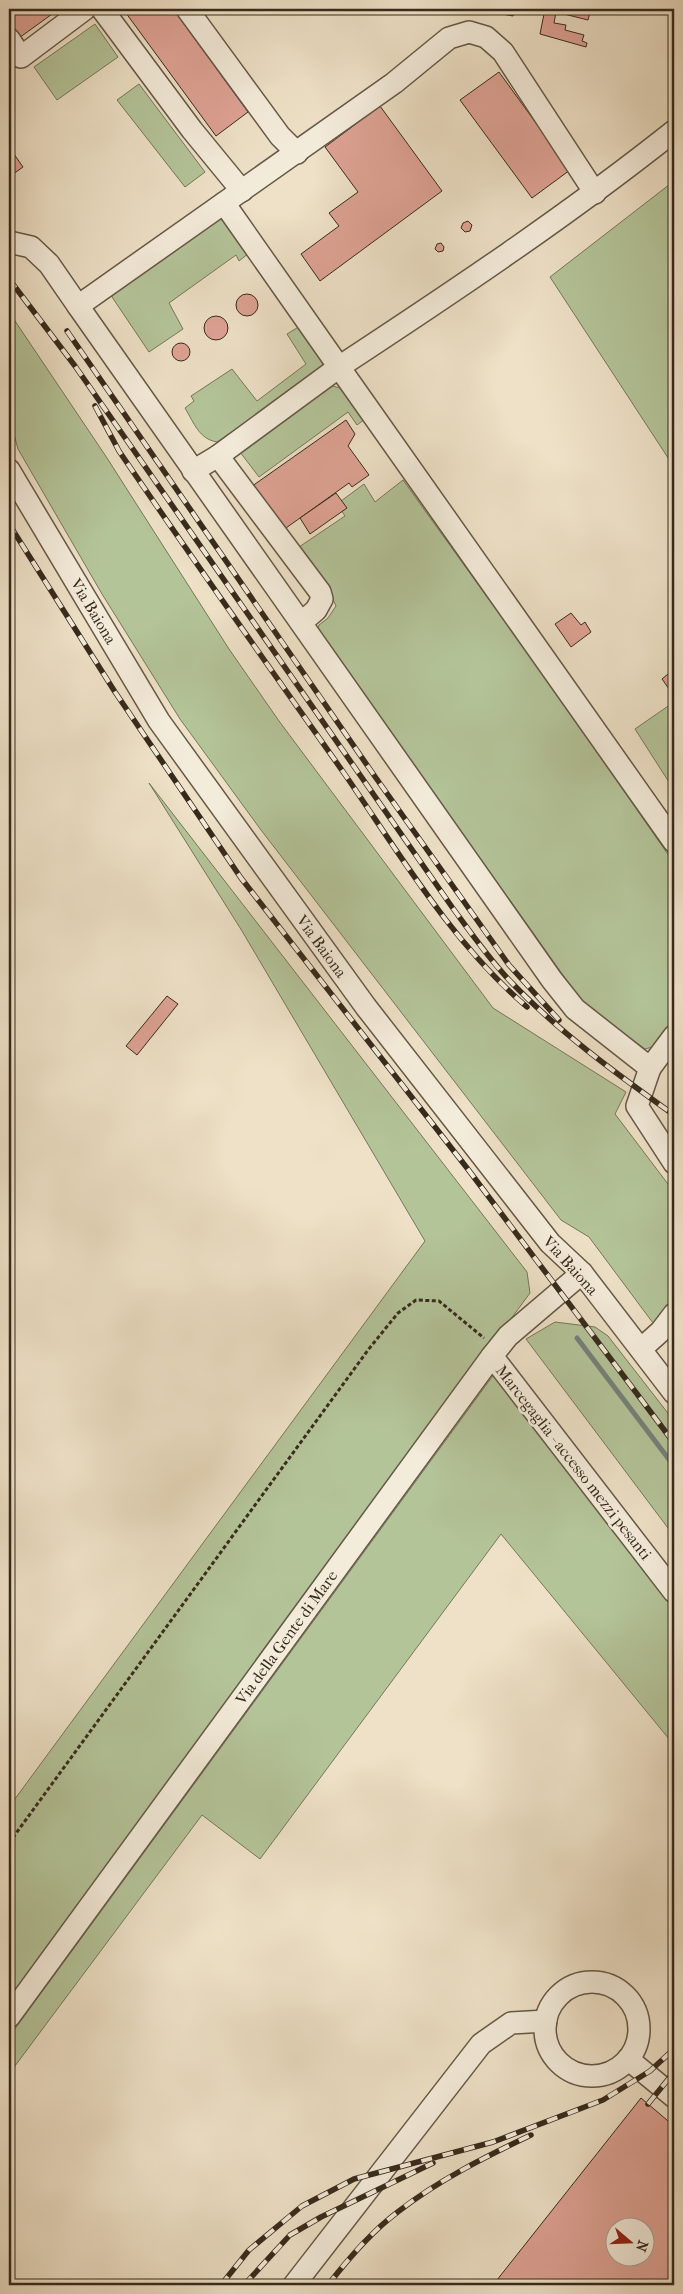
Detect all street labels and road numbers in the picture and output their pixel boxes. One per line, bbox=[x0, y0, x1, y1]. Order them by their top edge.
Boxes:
street label: Via Baiona bbox=[66, 574, 121, 648]
street label: Via Baiona bbox=[292, 910, 351, 982]
street label: Via Baiona bbox=[538, 1231, 603, 1299]
street label: Marcegaglia - accesso mezzi pesanti bbox=[492, 1361, 656, 1564]
street label: Via della Gente di Mare bbox=[231, 1566, 342, 1709]

